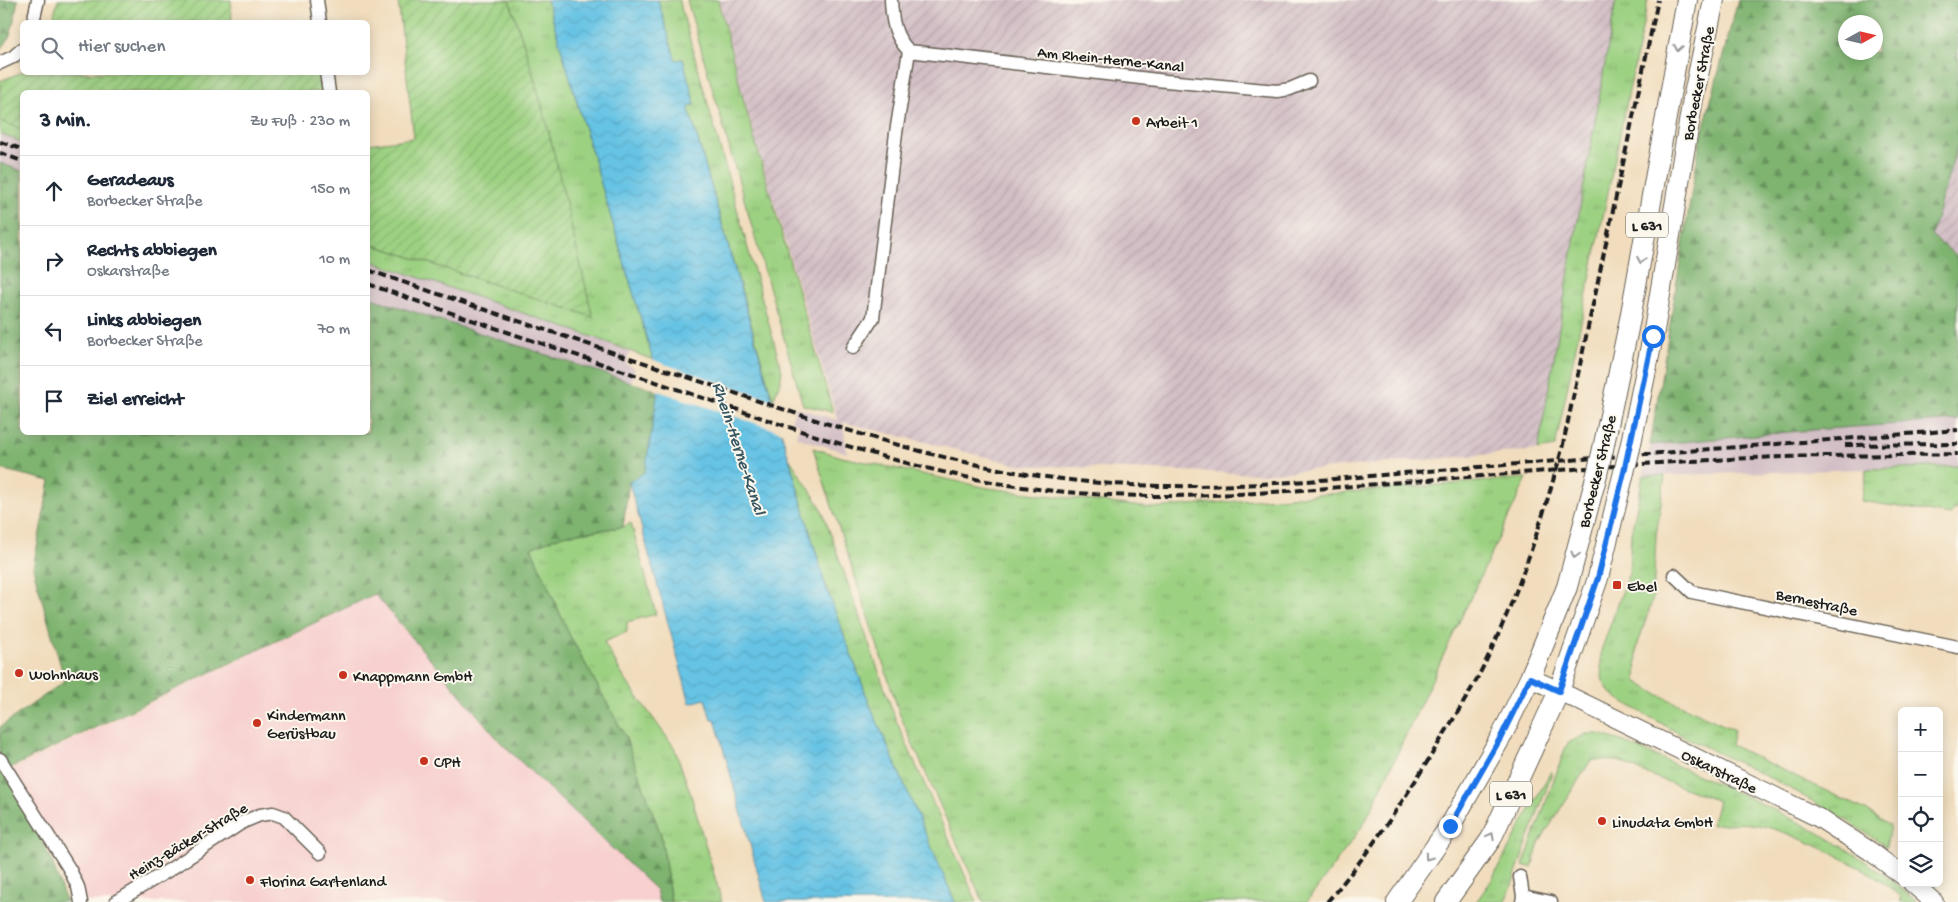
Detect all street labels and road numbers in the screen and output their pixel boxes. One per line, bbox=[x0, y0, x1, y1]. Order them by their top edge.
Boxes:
street label: Borbecker Straße bbox=[1680, 24, 1721, 143]
street label: Am Rhein-Herne-Kanal bbox=[1036, 44, 1185, 79]
road number: L 631 bbox=[1626, 212, 1668, 238]
street label: Borbecker Straße bbox=[1576, 413, 1623, 531]
street label: Bernestraße bbox=[1773, 586, 1860, 622]
street label: Oskarstraße bbox=[1677, 747, 1760, 800]
road number: L 631 bbox=[1490, 782, 1532, 806]
street label: Heinz-Bäcker-Straße bbox=[126, 800, 252, 886]

